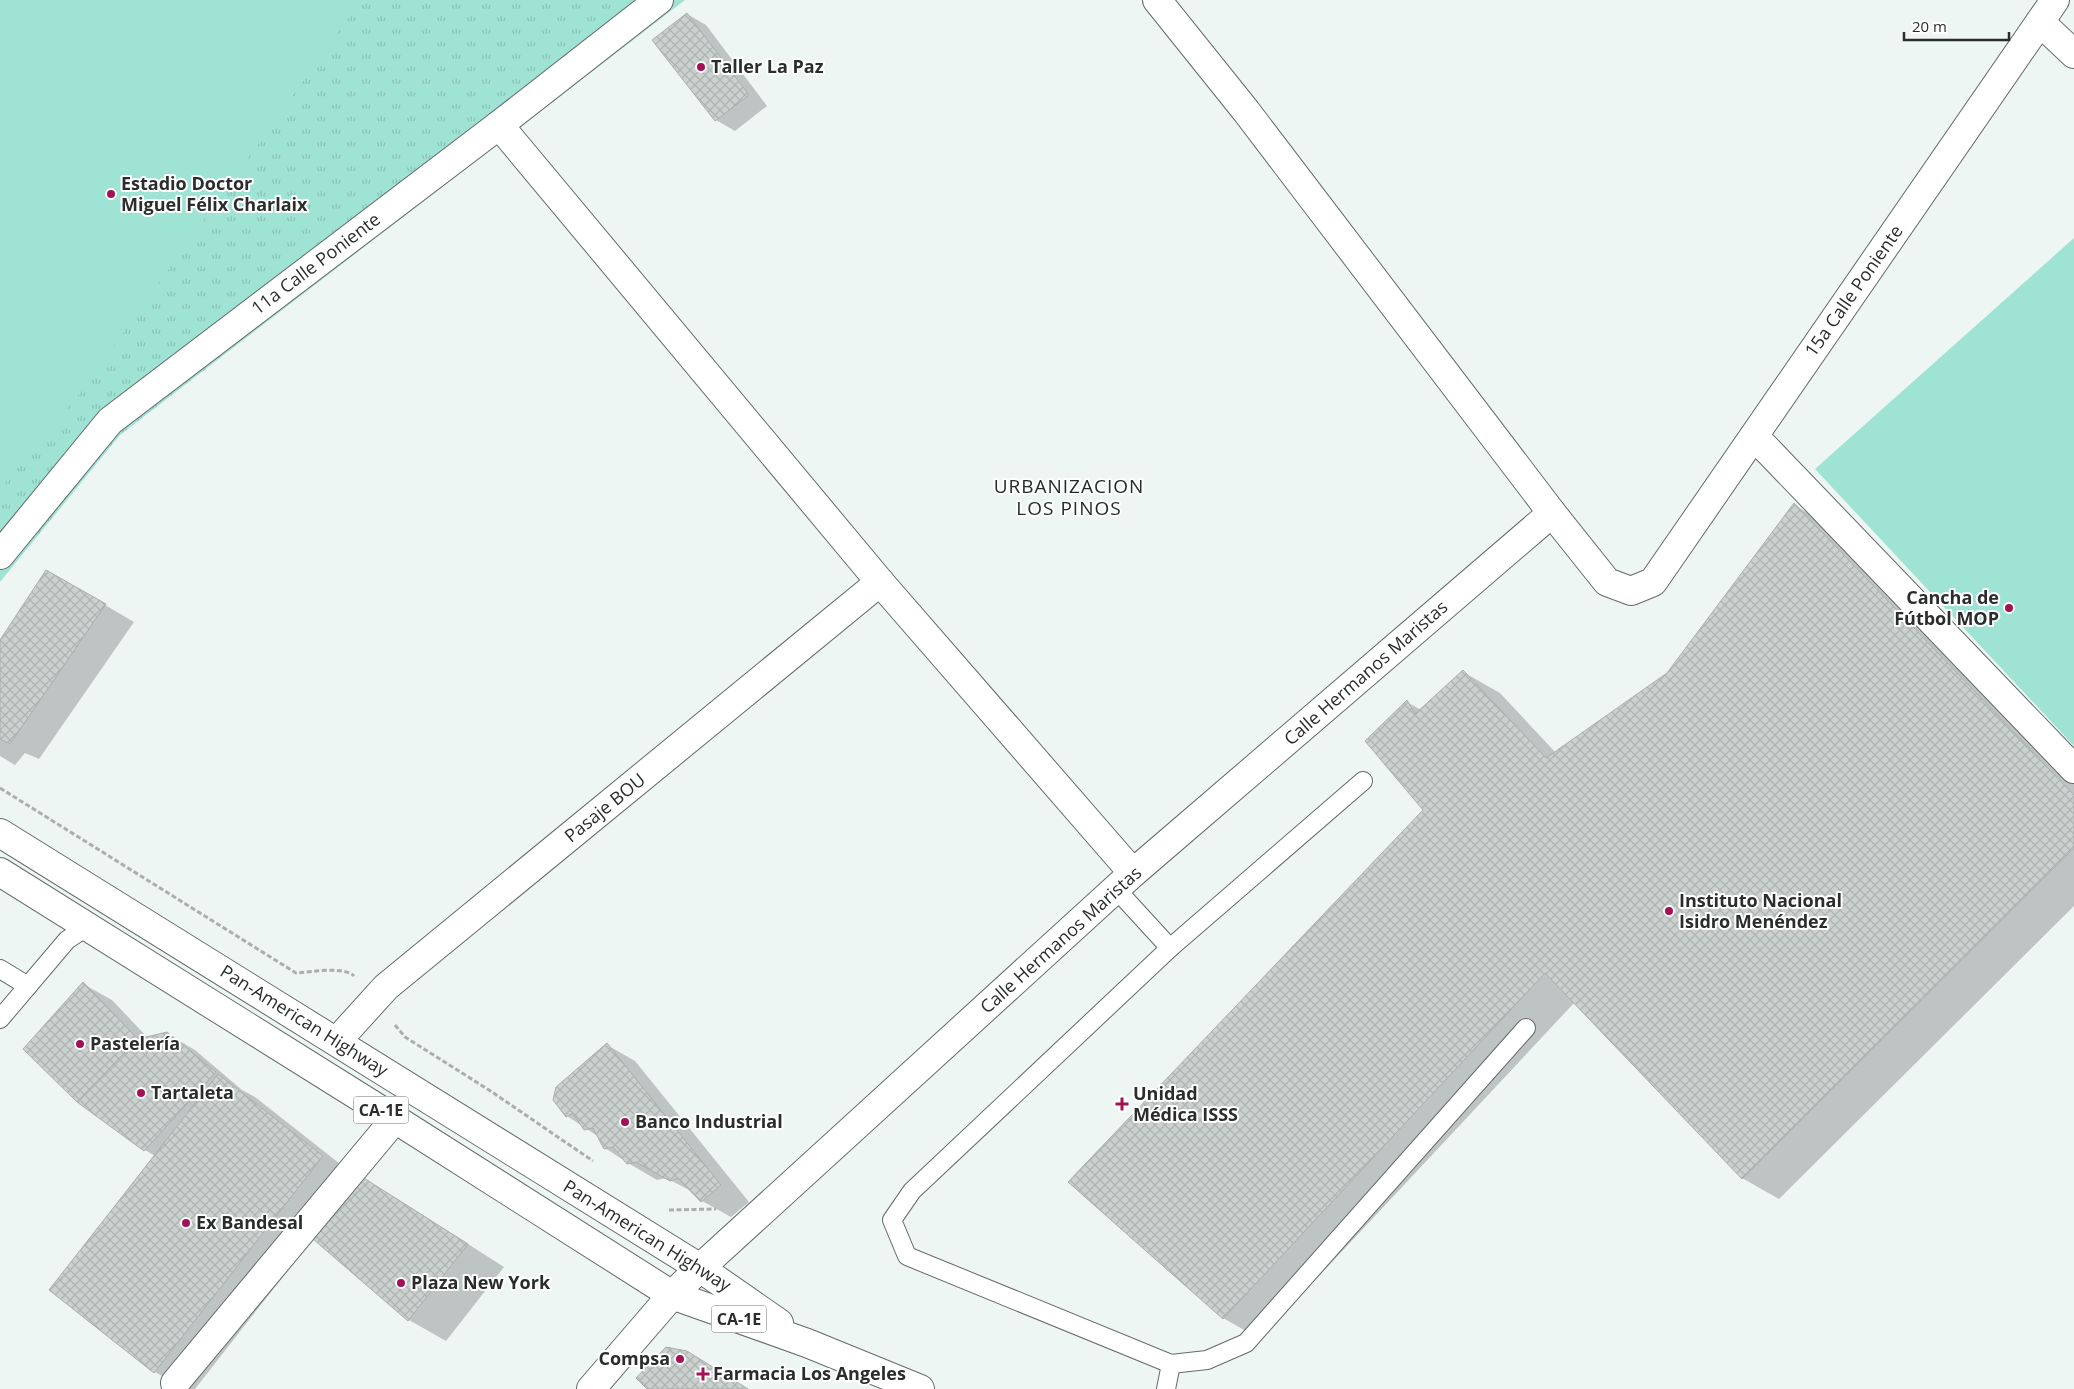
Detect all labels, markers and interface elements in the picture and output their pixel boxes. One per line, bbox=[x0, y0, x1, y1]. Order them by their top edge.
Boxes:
scale bar bbox=[1904, 10, 2009, 42]
text: 20 m bbox=[1912, 16, 1947, 36]
place label: Taller La Paz bbox=[711, 54, 824, 78]
marker: Taller La Paz bbox=[695, 61, 707, 73]
place label: Estadio Doctor Miguel Félix Charlaix bbox=[121, 171, 308, 216]
marker: Estadio Doctor Miguel Félix Charlaix bbox=[105, 188, 117, 200]
street label: 11a Calle Poniente bbox=[246, 207, 385, 320]
street label: 15a Calle Poniente bbox=[1799, 220, 1908, 361]
district label: URBANIZACION LOS PINOS bbox=[994, 473, 1144, 521]
place label: Cancha de Fútbol MOP bbox=[1894, 585, 1999, 630]
street label: Calle Hermanos Maristas bbox=[1278, 594, 1452, 750]
marker: Cancha de Fútbol MOP bbox=[2003, 602, 2015, 614]
street label: Pasaje BOU bbox=[559, 767, 650, 847]
street label: Calle Hermanos Maristas bbox=[974, 860, 1146, 1018]
place label: Instituto Nacional Isidro Menéndez bbox=[1679, 888, 1842, 933]
marker: Instituto Nacional Isidro Menéndez bbox=[1663, 905, 1675, 917]
street label: Pan-American Highway bbox=[216, 959, 394, 1082]
place label: Pastelería bbox=[90, 1031, 180, 1055]
marker: Pastelería bbox=[74, 1038, 86, 1050]
place label: Tartaleta bbox=[151, 1080, 234, 1104]
place label: Unidad Médica ISSS bbox=[1133, 1081, 1238, 1126]
marker: Tartaleta bbox=[135, 1087, 147, 1099]
road number: CA-1E bbox=[354, 1096, 408, 1124]
marker: Unidad Médica ISSS bbox=[1115, 1097, 1129, 1111]
place label: Banco Industrial bbox=[635, 1109, 783, 1133]
marker: Banco Industrial bbox=[619, 1116, 631, 1128]
street label: Pan-American Highway bbox=[559, 1174, 737, 1297]
place label: Ex Bandesal bbox=[196, 1210, 303, 1234]
marker: Ex Bandesal bbox=[180, 1217, 192, 1229]
place label: Plaza New York bbox=[411, 1270, 551, 1294]
marker: Plaza New York bbox=[395, 1277, 407, 1289]
road number: CA-1E bbox=[712, 1306, 766, 1332]
place label: Compsa bbox=[599, 1346, 670, 1370]
marker: Compsa bbox=[674, 1353, 686, 1365]
place label: Farmacia Los Angeles bbox=[713, 1361, 906, 1385]
marker: Farmacia Los Angeles bbox=[697, 1368, 709, 1380]

